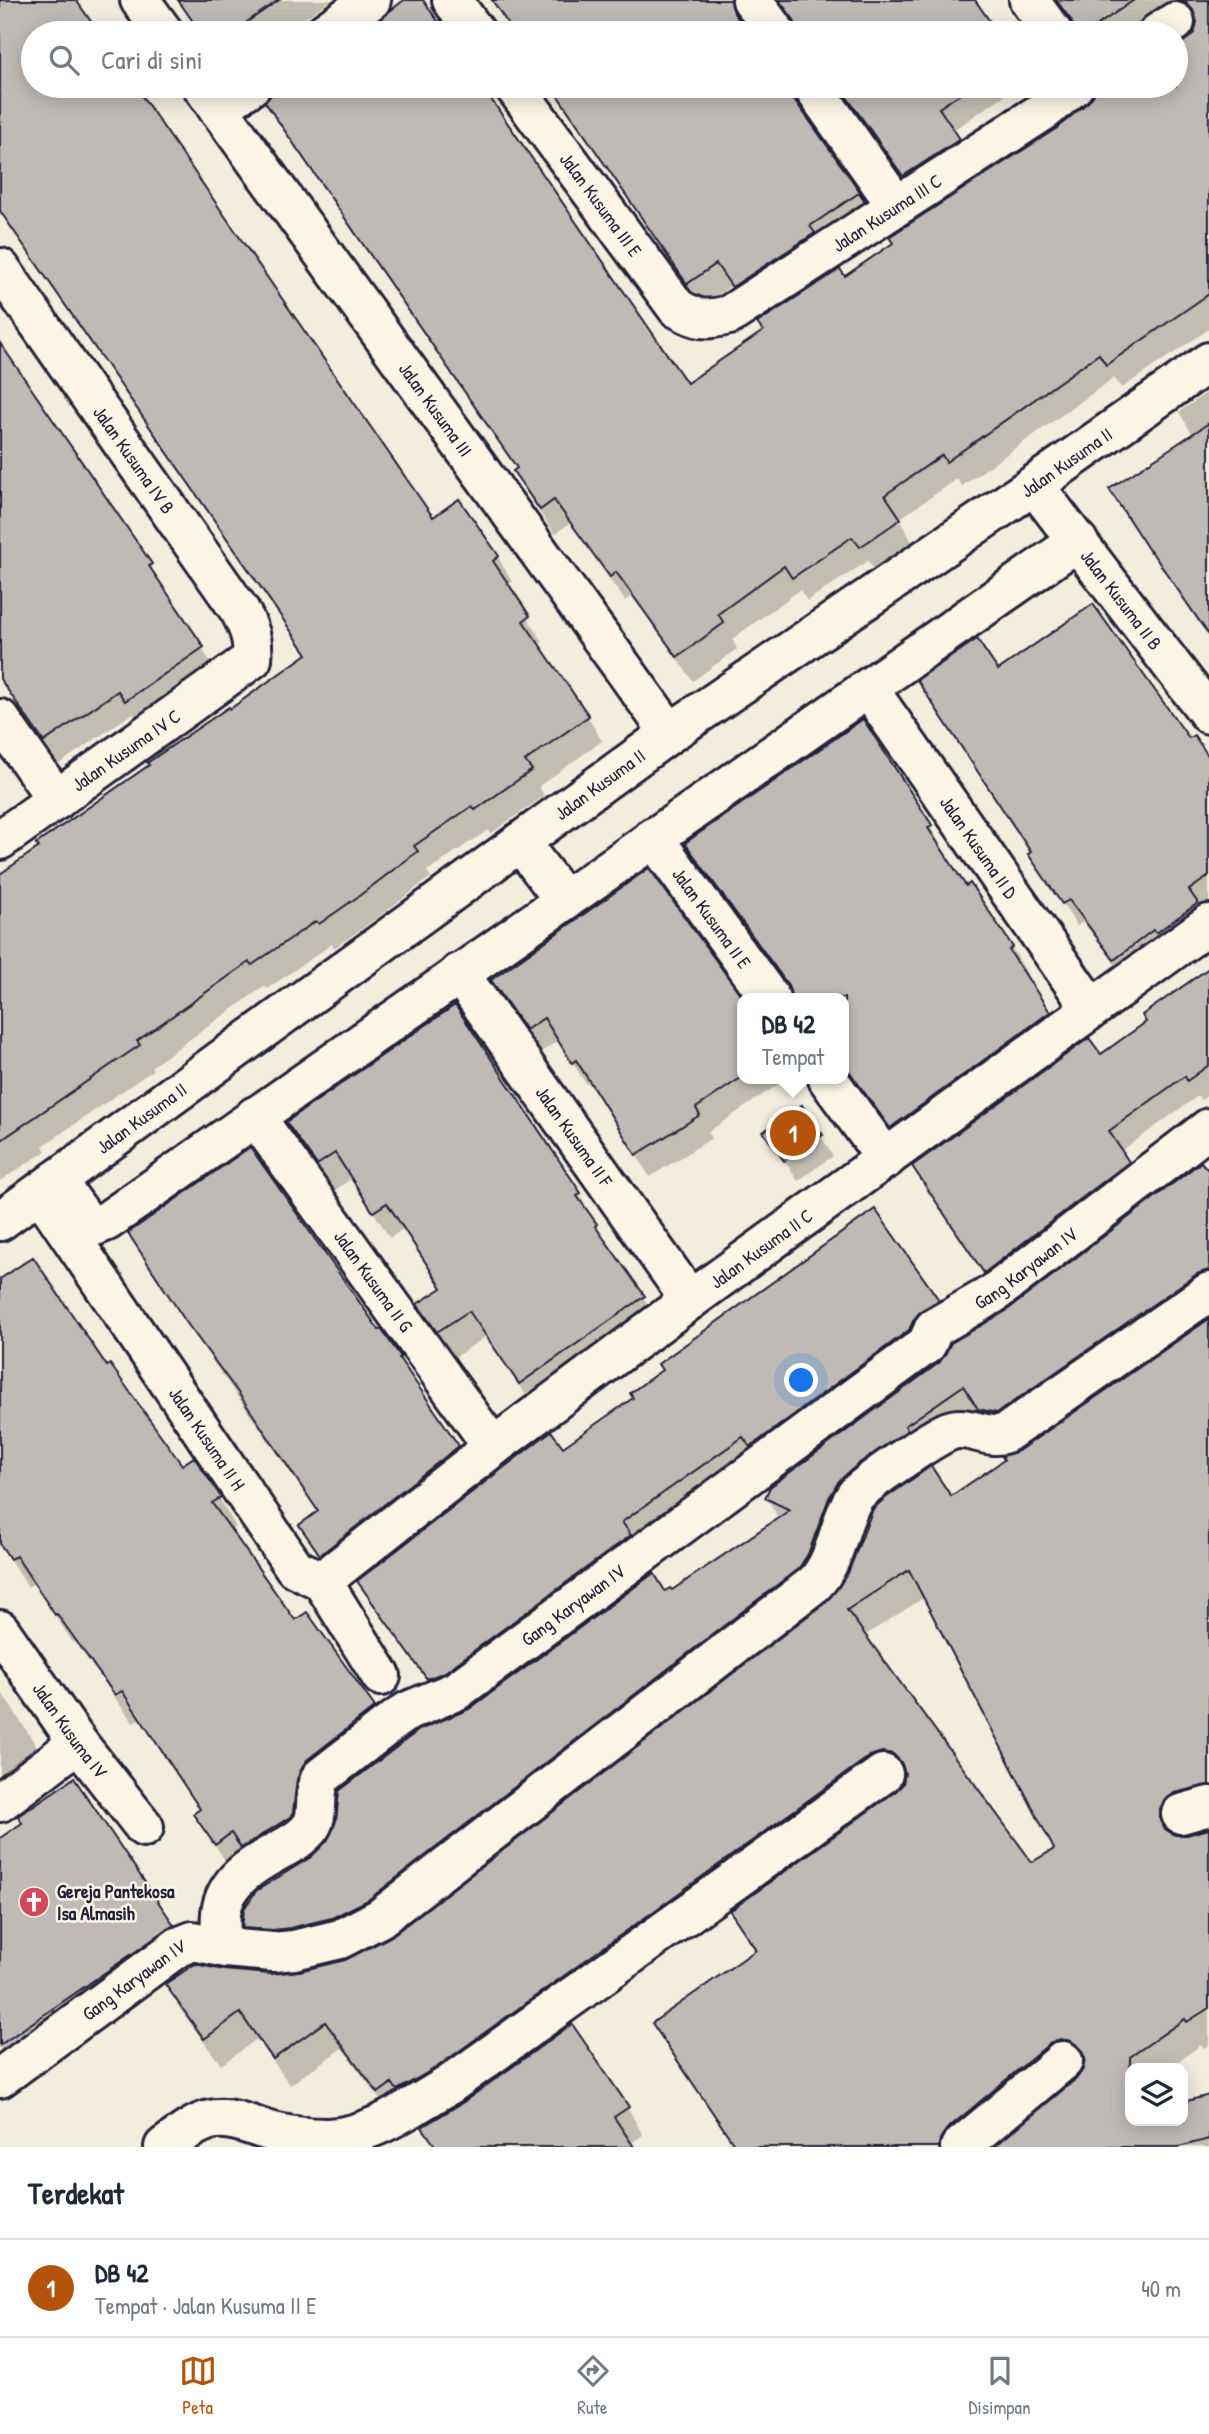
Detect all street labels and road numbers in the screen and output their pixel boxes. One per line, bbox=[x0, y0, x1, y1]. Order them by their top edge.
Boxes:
street label: Jalan Kusuma III E bbox=[554, 147, 648, 262]
street label: Jalan Kusuma III C bbox=[827, 168, 946, 258]
street label: Jalan Kusuma III bbox=[393, 357, 479, 462]
street label: Jalan Kusuma IV B bbox=[87, 401, 181, 519]
street label: Jalan Kusuma II bbox=[1016, 421, 1117, 503]
street label: Jalan Kusuma II B bbox=[1075, 544, 1168, 655]
street label: Jalan Kusuma IV C bbox=[67, 703, 185, 797]
street label: Jalan Kusuma II bbox=[549, 742, 650, 826]
street label: Jalan Kusuma II D bbox=[934, 791, 1024, 904]
street label: Jalan Kusuma II E bbox=[666, 862, 758, 974]
street label: Jalan Kusuma II bbox=[91, 1076, 192, 1160]
street label: Jalan Kusuma II F bbox=[530, 1081, 619, 1193]
street label: Jalan Kusuma II C bbox=[705, 1202, 818, 1294]
street label: Gang Karyawan IV bbox=[969, 1221, 1083, 1315]
street label: Jalan Kusuma II G bbox=[328, 1225, 419, 1337]
street label: Jalan Kusuma II H bbox=[163, 1382, 252, 1495]
street label: Gang Karyawan IV bbox=[516, 1558, 630, 1652]
street label: Jalan Kusuma IV bbox=[27, 1677, 114, 1783]
street label: Gang Karyawan IV bbox=[77, 1932, 189, 2026]

